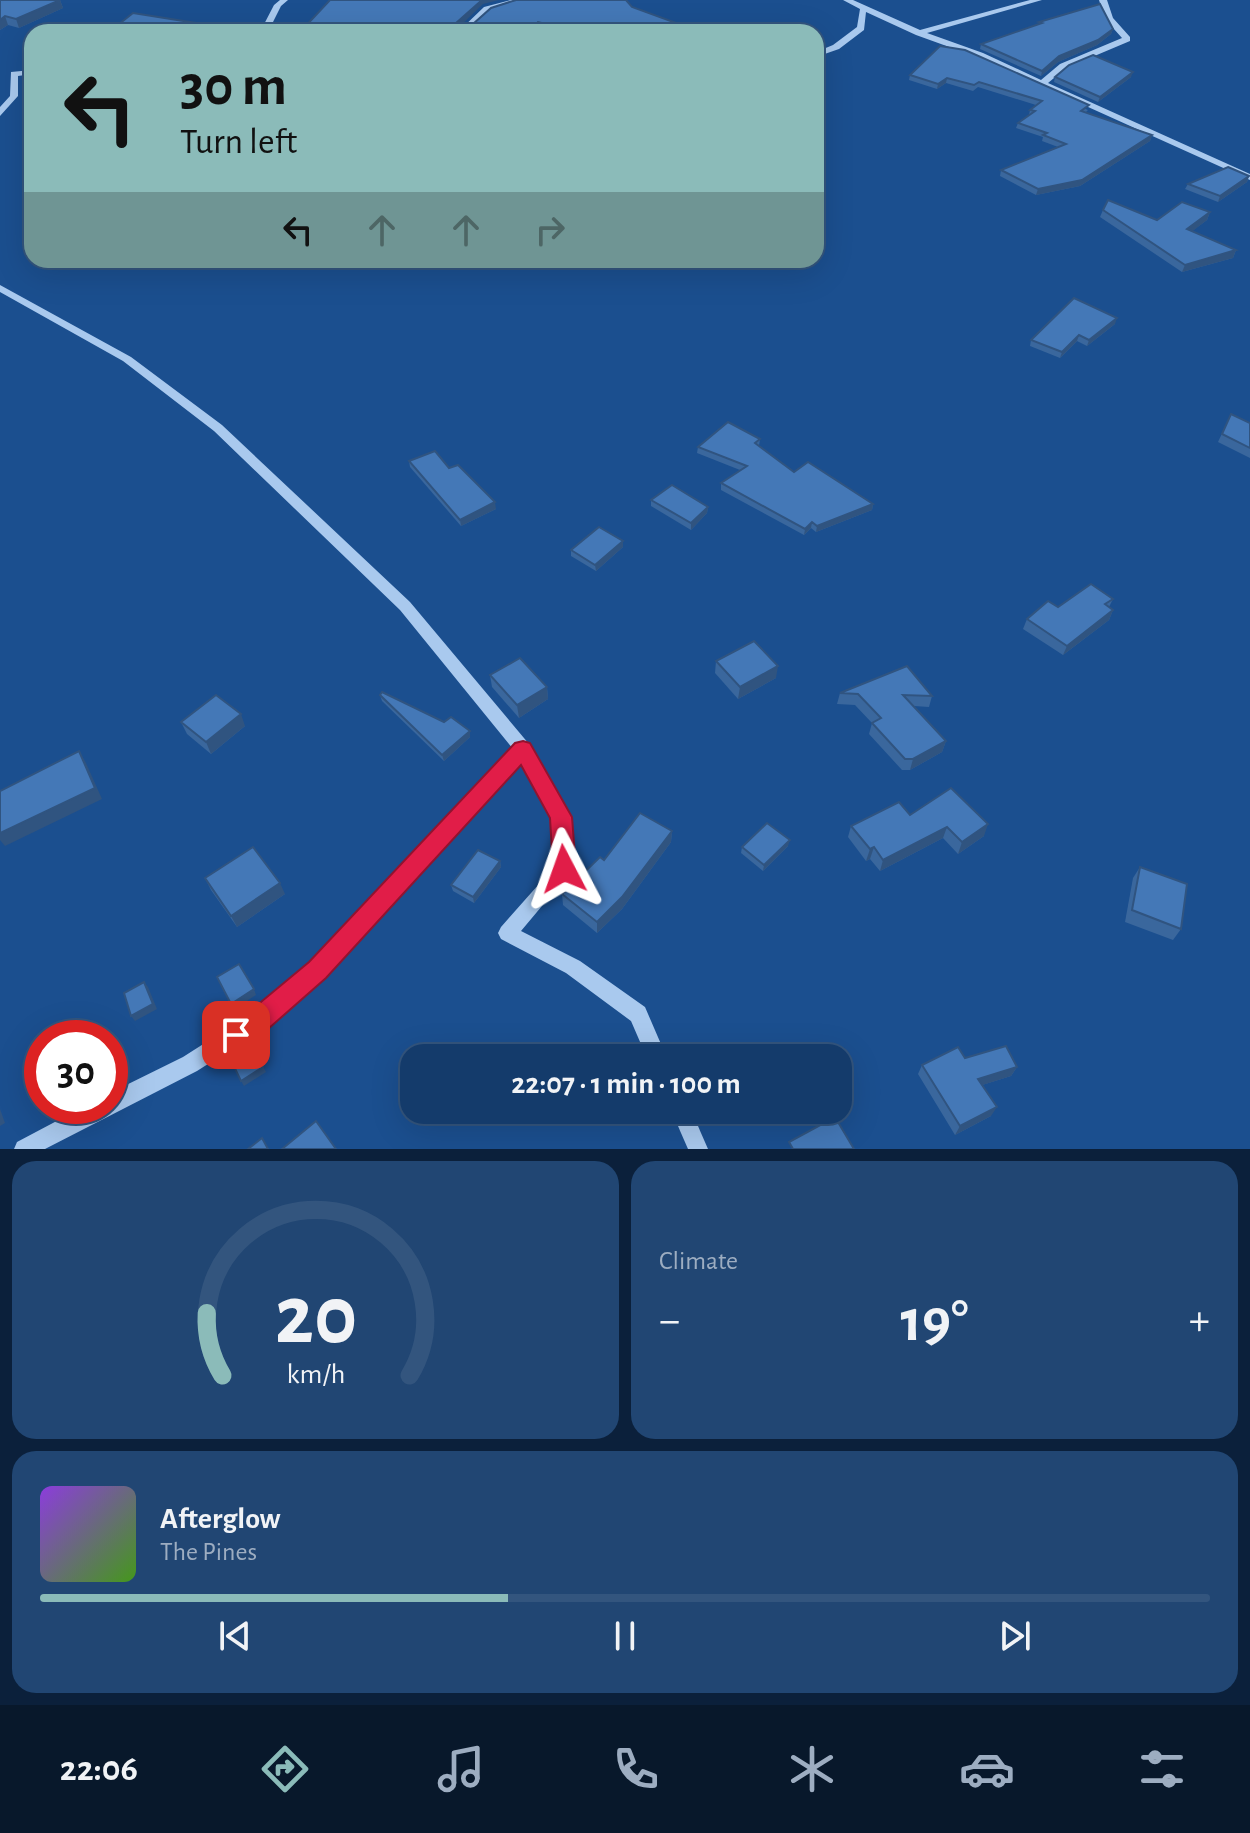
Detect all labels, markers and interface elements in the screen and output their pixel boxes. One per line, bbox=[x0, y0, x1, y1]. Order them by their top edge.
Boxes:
icon: left bbox=[48, 56, 152, 160]
text: 30 m bbox=[180, 59, 287, 115]
text: Turn left bbox=[180, 124, 297, 160]
icon: left bbox=[276, 208, 320, 252]
icon: ahead bbox=[360, 208, 404, 252]
icon: ahead bbox=[444, 208, 488, 252]
icon: right bbox=[528, 208, 572, 252]
position arrow bbox=[522, 827, 606, 911]
pin bbox=[202, 1001, 270, 1069]
icon: arrive bbox=[214, 1013, 258, 1057]
speed limit sign: 30 bbox=[24, 1020, 128, 1124]
text: 22:07 · 1 min · 100 m bbox=[511, 1069, 741, 1099]
text: Climate bbox=[659, 1248, 738, 1274]
text: 20 bbox=[274, 1275, 357, 1359]
text: 19° bbox=[900, 1292, 969, 1352]
text: − bbox=[659, 1299, 680, 1343]
text: + bbox=[1189, 1299, 1210, 1343]
text: km/h bbox=[286, 1360, 345, 1389]
text: Afterglow bbox=[160, 1504, 281, 1534]
text: The Pines bbox=[160, 1539, 257, 1565]
icon: previous bbox=[213, 1614, 257, 1658]
icon: pause bbox=[603, 1614, 647, 1658]
icon: next bbox=[993, 1614, 1037, 1658]
icon: directions bbox=[257, 1741, 313, 1797]
icon: music bbox=[433, 1741, 489, 1797]
icon: phone bbox=[608, 1741, 664, 1797]
icon: climate bbox=[784, 1741, 840, 1797]
icon: car bbox=[959, 1741, 1015, 1797]
icon: filters bbox=[1134, 1741, 1190, 1797]
text: 22:06 bbox=[60, 1751, 138, 1787]

